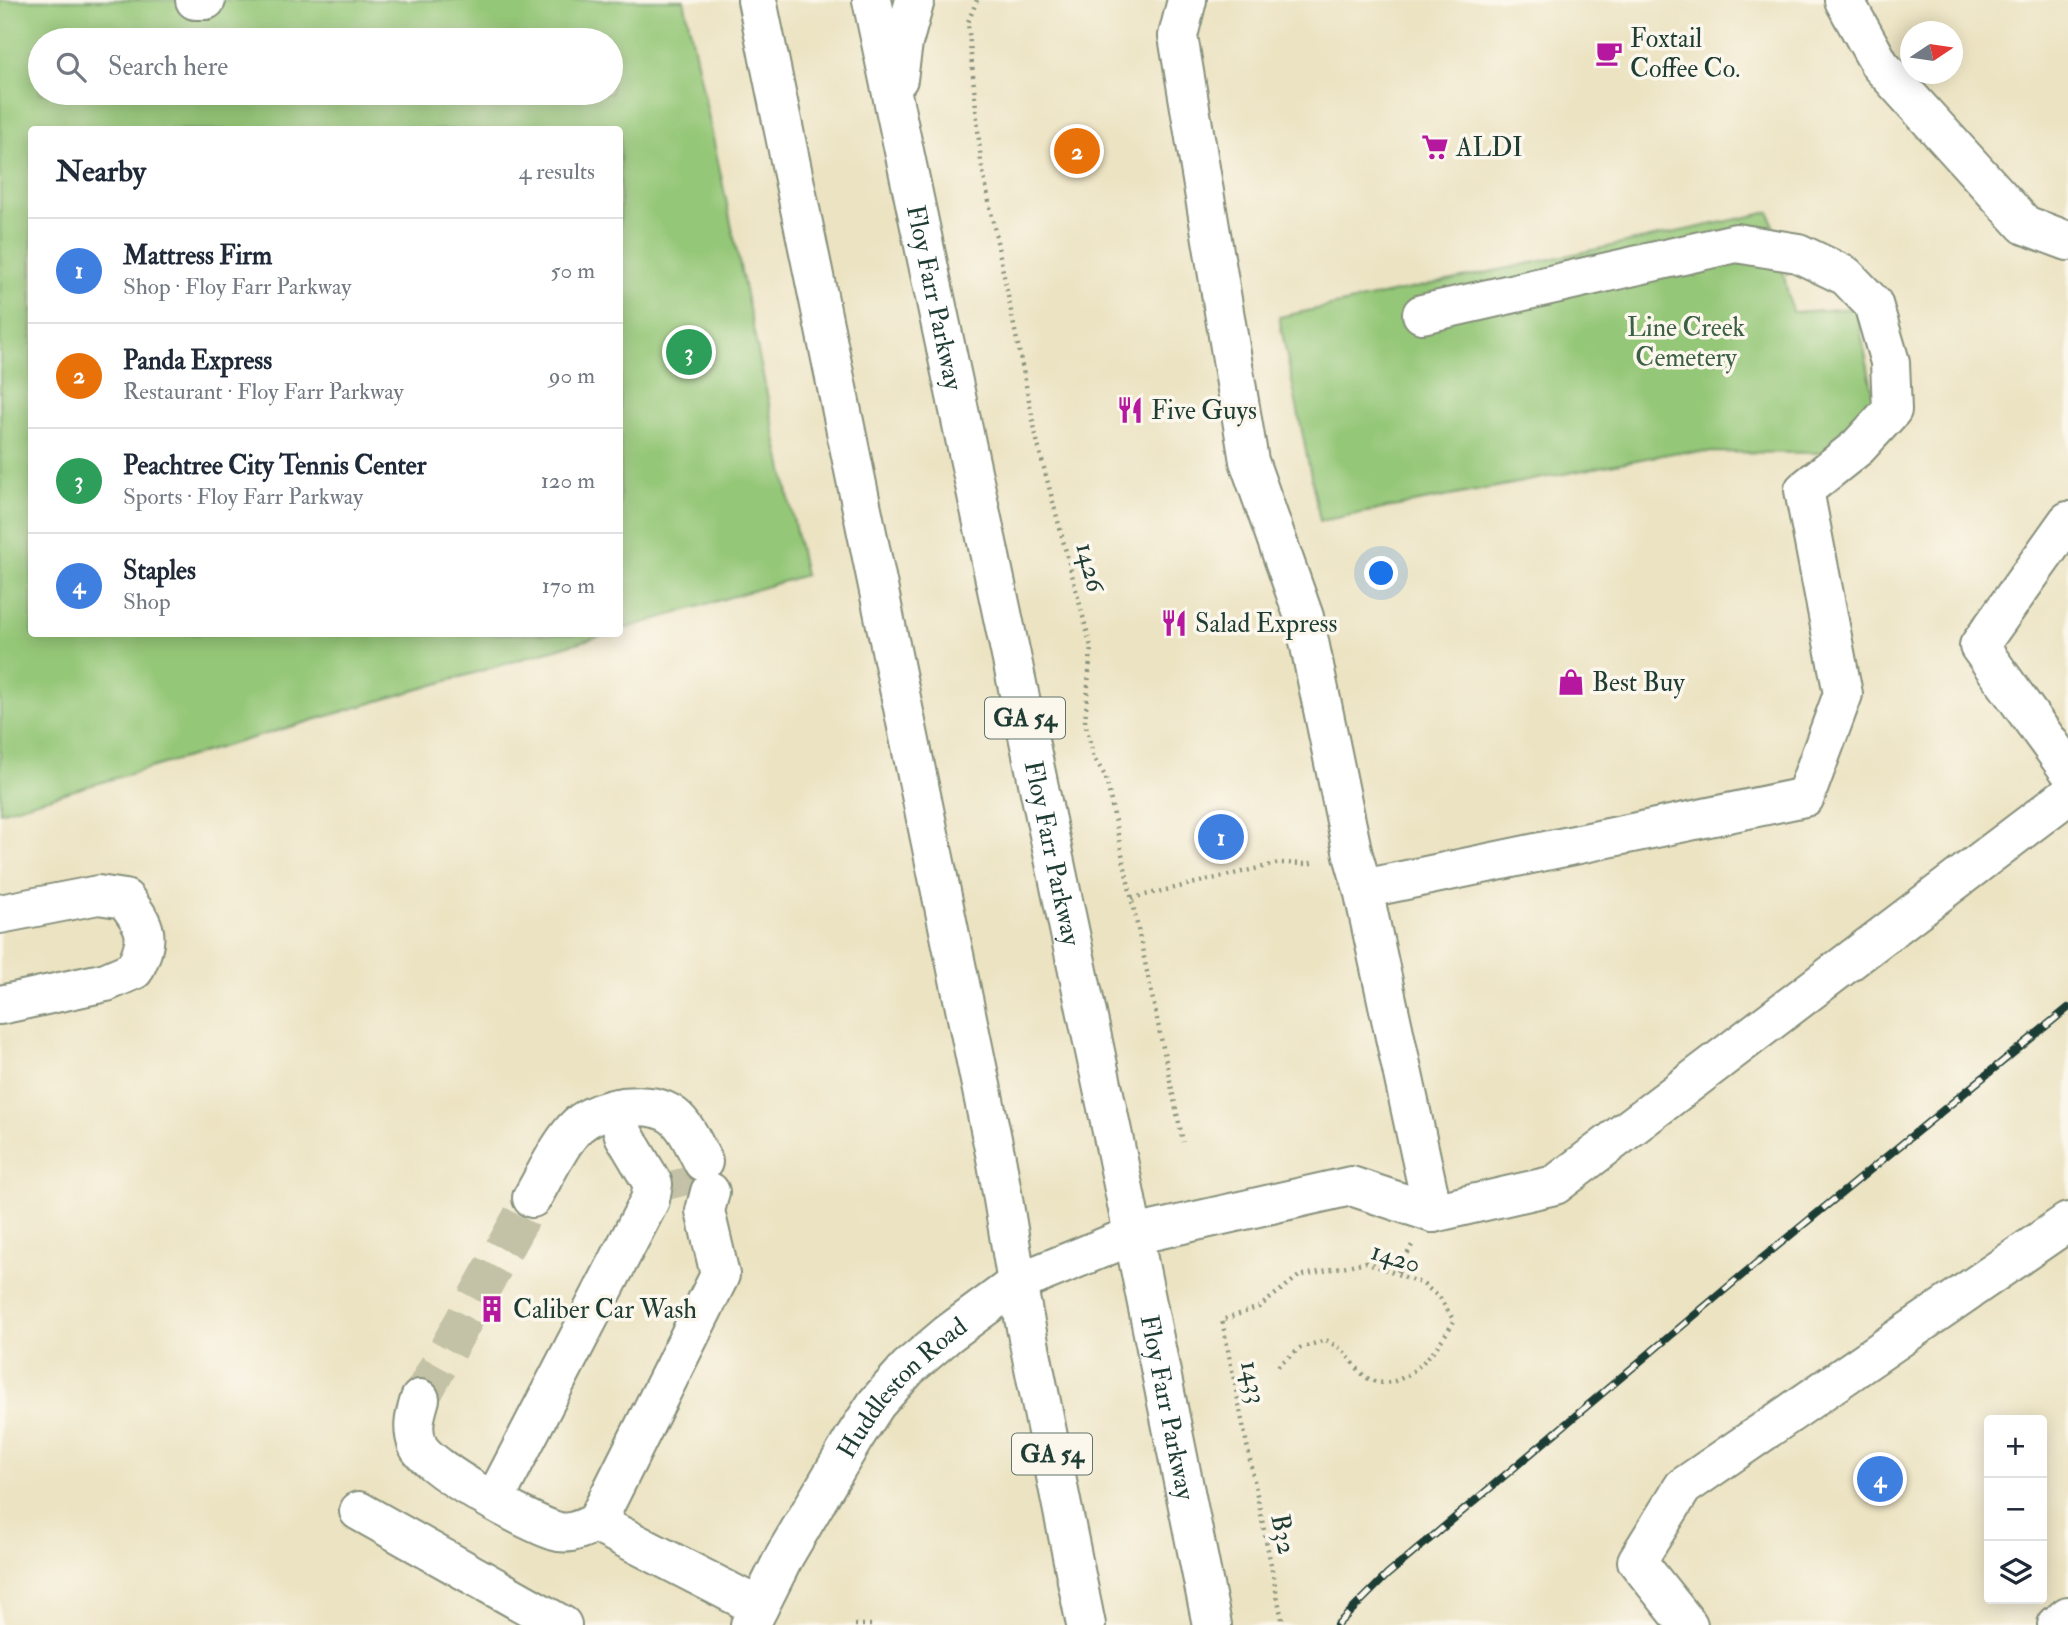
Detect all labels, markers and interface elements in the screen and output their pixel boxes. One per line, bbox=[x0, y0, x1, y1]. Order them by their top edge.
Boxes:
north arrow bbox=[1900, 21, 1963, 84]
place label: Foxtail Coffee Co. bbox=[1630, 23, 1740, 85]
search box bbox=[28, 28, 623, 105]
cafe icon: Foxtail Coffee Co. bbox=[1594, 38, 1624, 68]
icon: search bbox=[52, 48, 90, 86]
text: Search here bbox=[108, 51, 228, 83]
pin: 2 bbox=[1054, 125, 1100, 177]
supermarket icon: ALDI bbox=[1420, 132, 1450, 162]
place label: ALDI bbox=[1455, 132, 1523, 164]
text: Nearby bbox=[56, 153, 146, 190]
text: 4 results bbox=[519, 157, 595, 186]
street label: Floy Farr Parkway bbox=[899, 202, 969, 394]
text: Mattress Firm bbox=[123, 240, 272, 272]
text: 1 bbox=[75, 256, 83, 285]
text: 50 m bbox=[551, 256, 595, 285]
text: Shop · Floy Farr Parkway bbox=[123, 272, 351, 301]
park label: Line Creek Cemetery bbox=[1627, 312, 1746, 374]
pin: 3 bbox=[666, 326, 712, 378]
text: Panda Express bbox=[123, 345, 272, 377]
text: 2 bbox=[73, 361, 85, 390]
text: 90 m bbox=[549, 361, 595, 390]
text: Restaurant · Floy Farr Parkway bbox=[123, 377, 404, 406]
restaurant icon: Five Guys bbox=[1115, 395, 1145, 425]
place label: Five Guys bbox=[1151, 395, 1257, 427]
text: Peachtree City Tennis Center bbox=[123, 450, 426, 482]
text: 3 bbox=[75, 466, 83, 495]
text: 120 m bbox=[541, 466, 595, 495]
text: Sports · Floy Farr Parkway bbox=[123, 482, 363, 511]
street label: 1426 bbox=[1069, 539, 1112, 597]
text: Staples bbox=[123, 555, 196, 587]
your location bbox=[1364, 556, 1398, 590]
text: 4 bbox=[73, 571, 85, 600]
text: 170 m bbox=[542, 571, 595, 600]
text: Shop bbox=[123, 587, 171, 616]
restaurant icon: Salad Express bbox=[1159, 608, 1189, 638]
place label: Salad Express bbox=[1195, 608, 1337, 641]
shop icon: Best Buy bbox=[1556, 667, 1586, 697]
place label: Best Buy bbox=[1592, 667, 1685, 699]
road number: GA 54 bbox=[985, 698, 1065, 738]
street label: Floy Farr Parkway bbox=[1017, 758, 1087, 949]
pin: 1 bbox=[1198, 811, 1244, 863]
street label: 1420 bbox=[1367, 1235, 1424, 1281]
building icon: Caliber Car Wash bbox=[477, 1294, 507, 1324]
place label: Caliber Car Wash bbox=[513, 1294, 697, 1326]
street label: Huddleston Road bbox=[831, 1310, 974, 1464]
street label: Floy Farr Parkway bbox=[1133, 1312, 1201, 1503]
street label: 1433 bbox=[1233, 1358, 1273, 1406]
map controls bbox=[1984, 1415, 2047, 1604]
button: + bbox=[1984, 1415, 2047, 1478]
road number: GA 54 bbox=[1012, 1434, 1092, 1474]
pin: 4 bbox=[1857, 1453, 1903, 1505]
button: − bbox=[1984, 1478, 2047, 1541]
street label: B32 bbox=[1263, 1511, 1303, 1557]
button: layers bbox=[1984, 1541, 2047, 1604]

